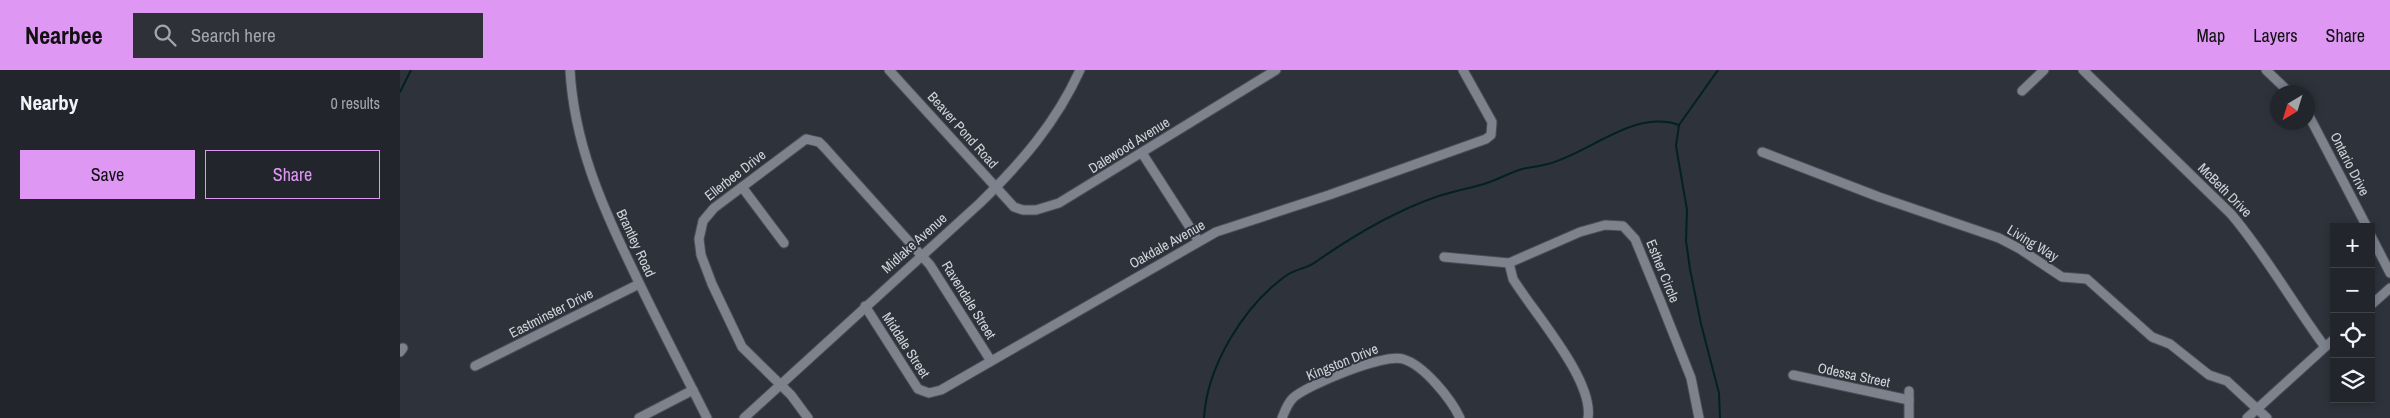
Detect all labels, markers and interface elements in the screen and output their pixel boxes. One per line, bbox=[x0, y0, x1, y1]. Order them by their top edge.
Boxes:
search box bbox=[133, 13, 483, 58]
text: Nearbee bbox=[25, 19, 103, 51]
icon: search bbox=[151, 21, 179, 49]
text: Search here bbox=[191, 22, 276, 48]
text: Map bbox=[2197, 23, 2225, 48]
text: Layers bbox=[2253, 23, 2298, 48]
text: Share bbox=[2326, 23, 2365, 48]
north arrow bbox=[2270, 85, 2315, 130]
text: Nearby bbox=[20, 88, 78, 117]
street label: Beaver Pond Road bbox=[924, 88, 1002, 172]
text: 0 results bbox=[330, 92, 380, 114]
street label: Dalewood Avenue bbox=[1085, 113, 1173, 177]
street label: Ontario Drive bbox=[2326, 129, 2374, 199]
street label: Ellerbee Drive bbox=[701, 146, 769, 204]
button: Save bbox=[20, 150, 195, 199]
button: Share bbox=[205, 150, 380, 199]
street label: McBeth Drive bbox=[2194, 159, 2256, 221]
street label: Brantley Road bbox=[612, 206, 660, 280]
street label: Midlake Avenue bbox=[878, 209, 950, 277]
street label: Oakdale Avenue bbox=[1126, 216, 1208, 272]
street label: Living Way bbox=[2004, 221, 2062, 266]
map controls bbox=[2330, 223, 2375, 403]
button: + bbox=[2330, 223, 2375, 268]
street label: Esther Circle bbox=[1642, 237, 1684, 305]
street label: Ravendale Street bbox=[938, 258, 1000, 342]
button: − bbox=[2330, 268, 2375, 313]
street label: Eastminster Drive bbox=[506, 284, 596, 342]
street label: Middale Street bbox=[878, 309, 934, 381]
button: locate bbox=[2330, 313, 2375, 358]
street label: Kingston Drive bbox=[1303, 339, 1381, 385]
button: layers bbox=[2330, 358, 2375, 403]
street label: Odessa Street bbox=[1816, 359, 1892, 391]

